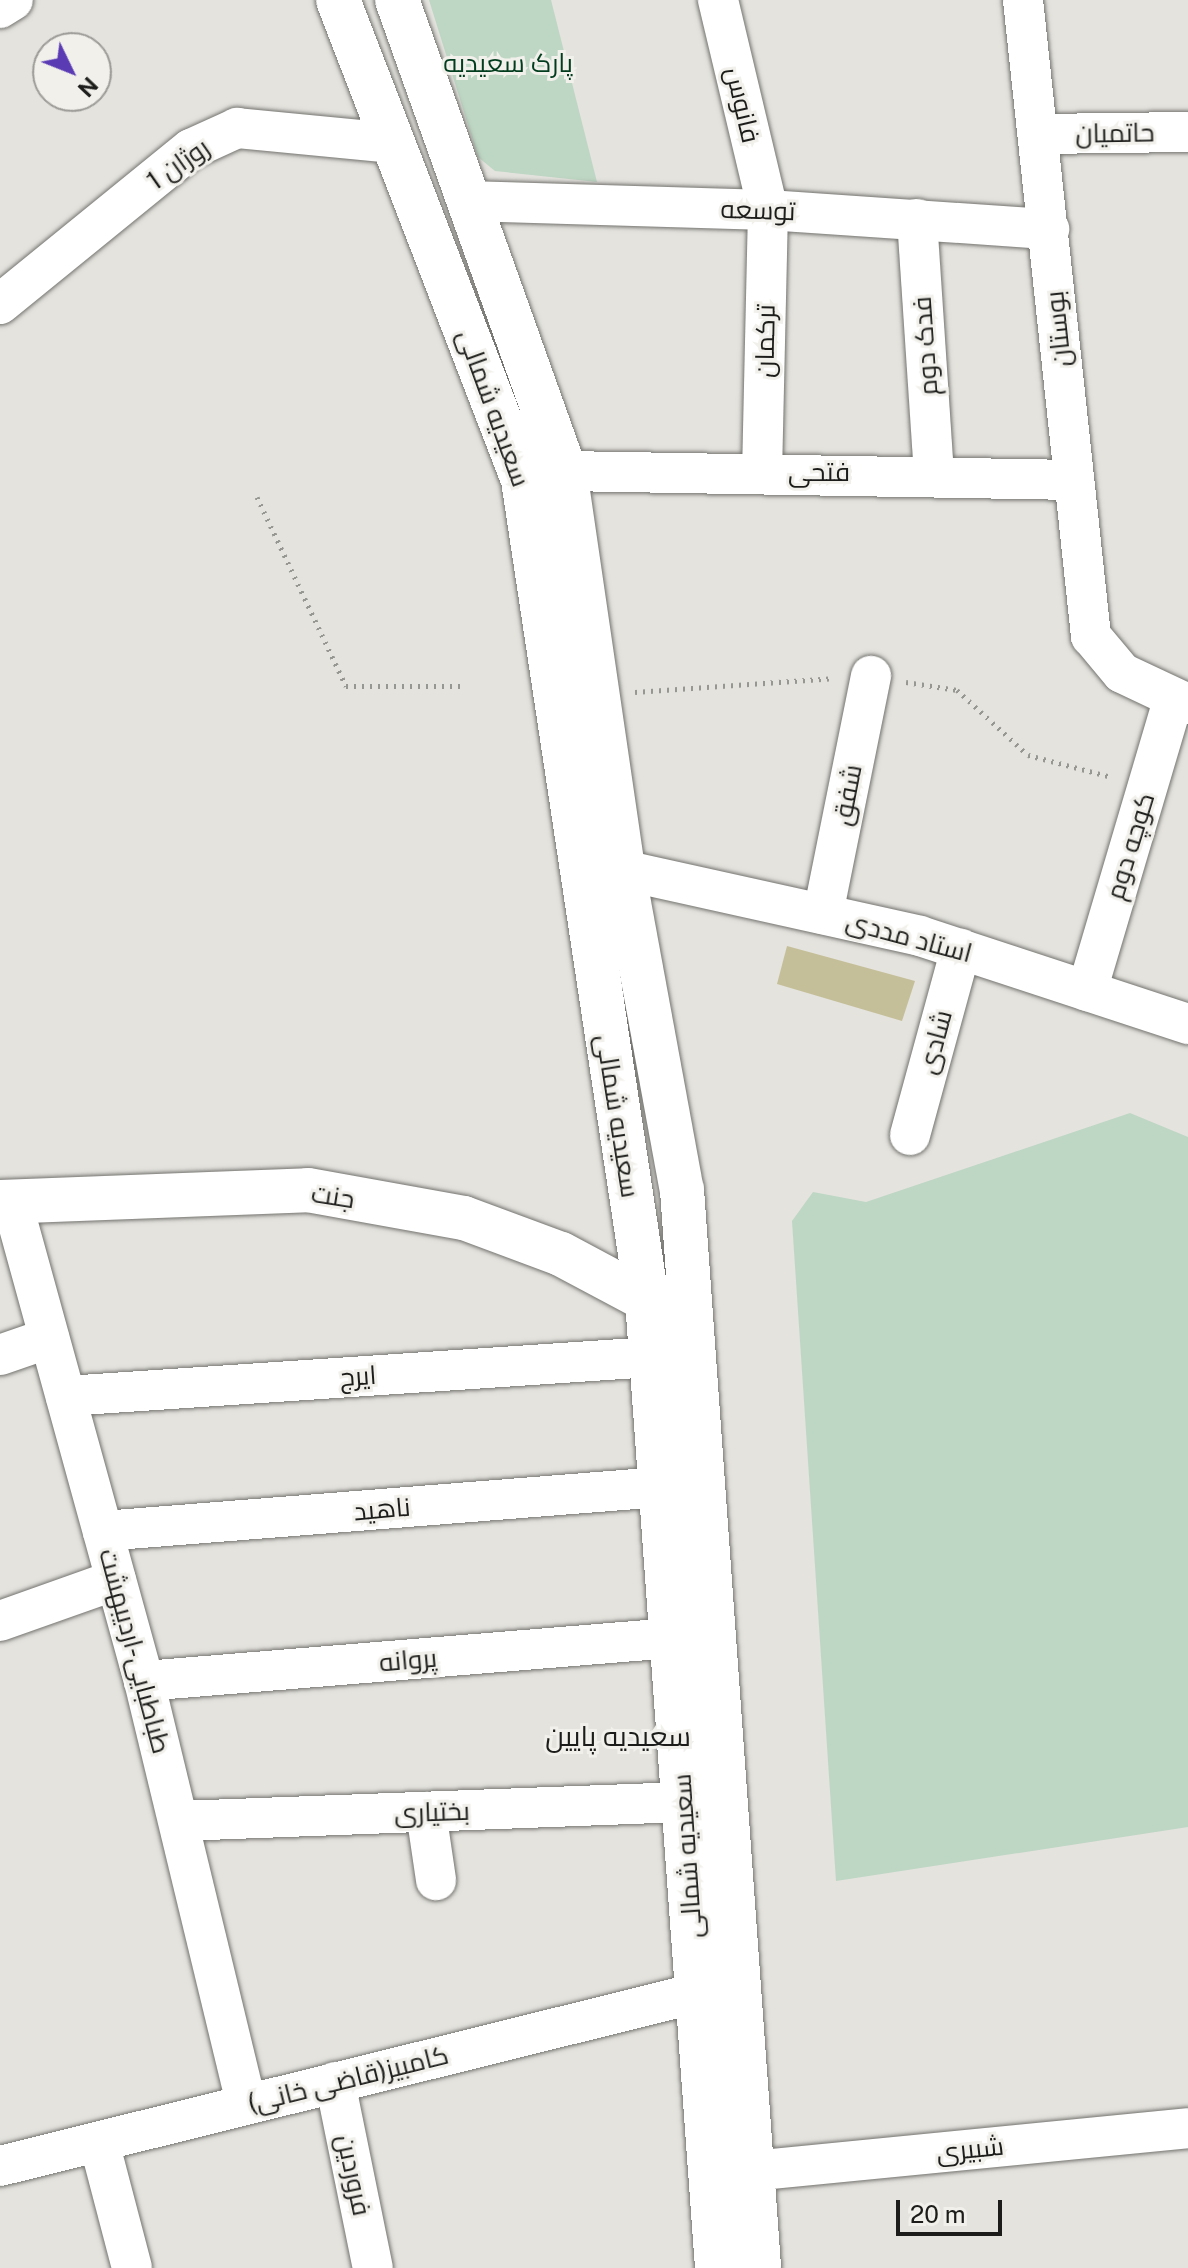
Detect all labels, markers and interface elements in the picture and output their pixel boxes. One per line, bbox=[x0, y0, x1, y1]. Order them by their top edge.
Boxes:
north arrow bbox=[32, 32, 112, 112]
park label: پارک سعیدیه bbox=[443, 47, 573, 79]
street label: فانوس bbox=[719, 64, 767, 146]
text: N bbox=[73, 72, 103, 102]
street label: حاتمیان bbox=[1075, 117, 1155, 149]
street label: روژان 1 bbox=[141, 131, 215, 197]
street label: توسعه bbox=[720, 193, 796, 227]
street label: بوستان bbox=[1039, 290, 1077, 368]
street label: فدک دوم bbox=[906, 295, 944, 397]
street label: ترکمان bbox=[749, 304, 781, 378]
street label: سعیدیه شمالی bbox=[451, 325, 537, 491]
street label: فتحی bbox=[788, 456, 850, 488]
street label: شفق bbox=[826, 762, 868, 828]
street label: کوچه دوم bbox=[1099, 789, 1161, 903]
street label: استاد مددی bbox=[843, 905, 975, 969]
street label: شادی bbox=[912, 1007, 958, 1077]
street label: سعیدیه شمالی bbox=[590, 1032, 646, 1200]
street label: جنت bbox=[309, 1177, 357, 1215]
street label: ایرج bbox=[339, 1359, 377, 1393]
street label: ناهید bbox=[352, 1491, 412, 1527]
street label: طباطبایی-اردیبهشت bbox=[93, 1545, 177, 1757]
street label: پروانه bbox=[378, 1642, 438, 1678]
district label: سعیدیه پایین bbox=[545, 1719, 691, 1753]
street label: سعیدیه شمالی bbox=[666, 1773, 708, 1939]
street label: بختیاری bbox=[394, 1795, 470, 1829]
street label: کامبیز(قاضی خانی) bbox=[244, 2039, 452, 2119]
street label: شبیری bbox=[935, 2130, 1005, 2168]
street label: فروردین bbox=[330, 2132, 378, 2218]
scale bar bbox=[900, 2184, 1006, 2234]
text: 20 m bbox=[910, 2200, 966, 2228]

